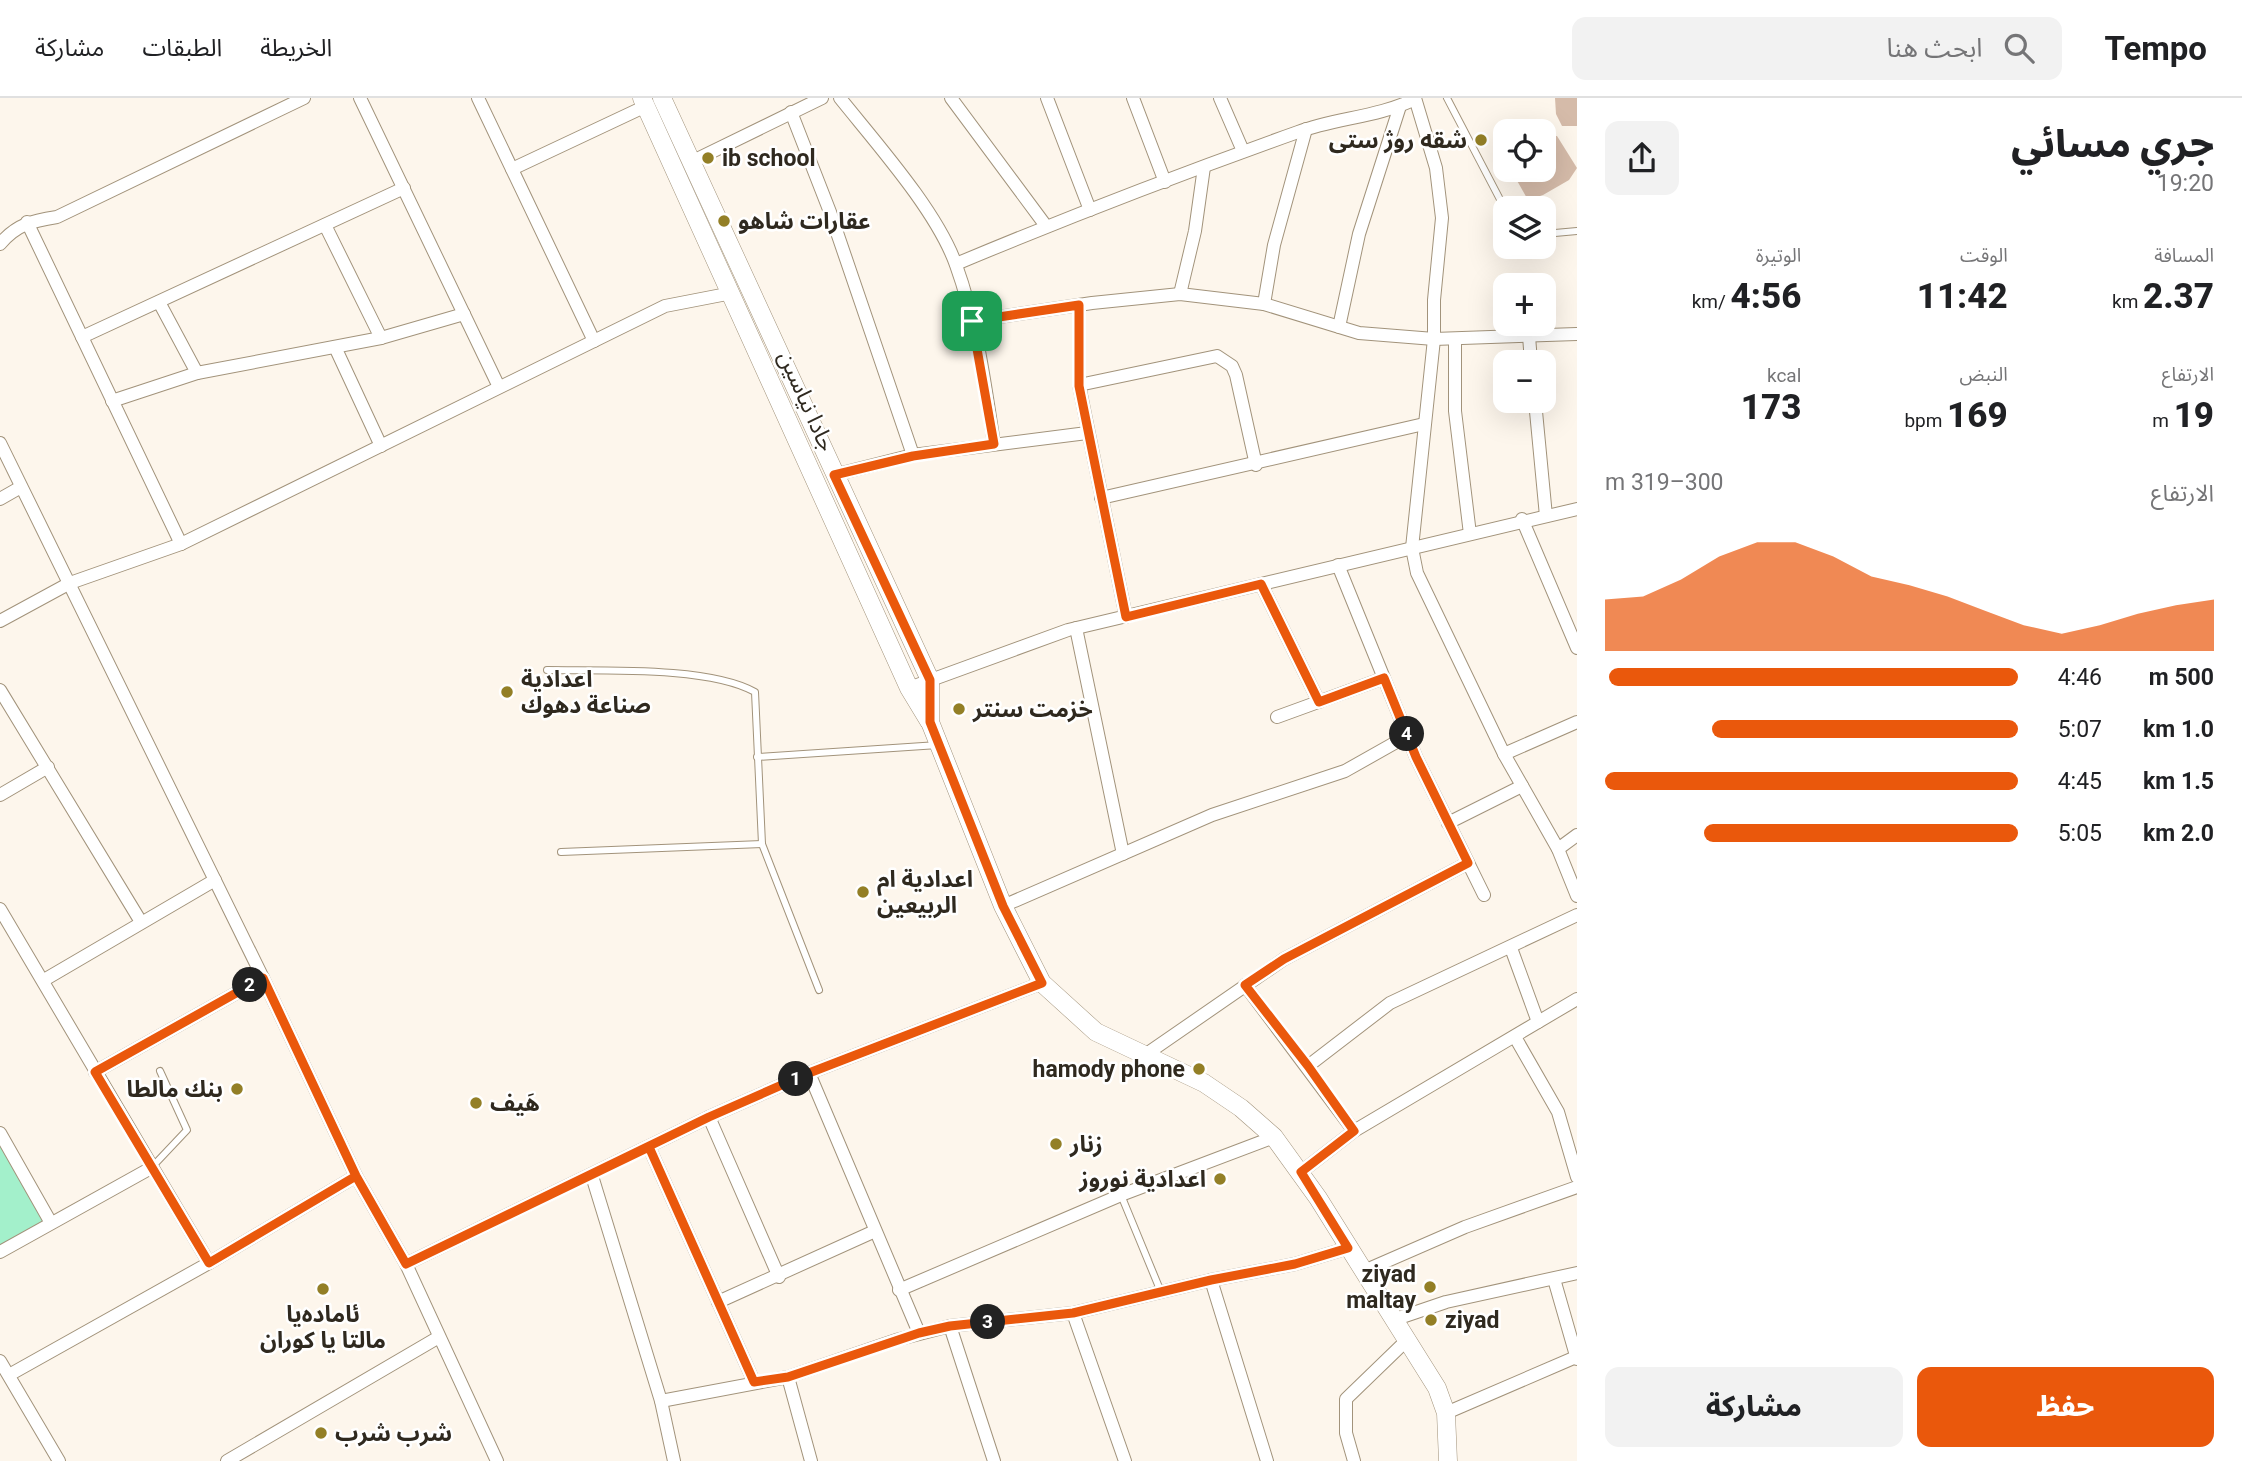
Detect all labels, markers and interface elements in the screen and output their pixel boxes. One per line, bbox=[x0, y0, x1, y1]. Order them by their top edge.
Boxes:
search box bbox=[1572, 17, 2062, 80]
icon: search bbox=[2000, 29, 2038, 67]
text: Tempo bbox=[2104, 29, 2207, 68]
text: ابحث هنا bbox=[1886, 33, 1982, 63]
text: مشاركة bbox=[35, 34, 104, 62]
text: الطبقات bbox=[142, 34, 222, 62]
text: الخريطة bbox=[260, 34, 332, 62]
map controls bbox=[1493, 119, 1556, 413]
button: locate bbox=[1493, 119, 1556, 182]
button: share bbox=[1605, 121, 1679, 195]
text: جري مسائي bbox=[2011, 122, 2214, 166]
place label: شقه روژ ستى bbox=[1329, 127, 1467, 154]
marker: شقه روژ ستى bbox=[1473, 132, 1489, 148]
place label: ib school bbox=[722, 145, 815, 172]
marker: ib school bbox=[700, 150, 716, 166]
text: 19:20 bbox=[2157, 170, 2214, 197]
button: layers bbox=[1493, 196, 1556, 259]
place label: عقارات شاهو bbox=[738, 208, 871, 235]
marker: عقارات شاهو bbox=[716, 213, 732, 229]
text: الوتيرة bbox=[1756, 244, 1801, 267]
text: الوقت bbox=[1960, 244, 2008, 267]
text: المسافة bbox=[2154, 244, 2214, 267]
button: + bbox=[1493, 273, 1556, 336]
text: 4:56 bbox=[1731, 276, 1801, 317]
text: 11:42 bbox=[1917, 276, 2008, 317]
text: 2.37 bbox=[2143, 276, 2214, 317]
text: /km bbox=[1692, 290, 1731, 313]
text: km bbox=[2112, 290, 2143, 313]
pin bbox=[942, 291, 1002, 351]
icon: arrive bbox=[953, 302, 991, 340]
street label: جادا نیاسین bbox=[772, 347, 841, 456]
button: − bbox=[1493, 350, 1556, 413]
text: النبض bbox=[1959, 363, 2008, 386]
text: الارتفاع bbox=[2162, 363, 2214, 386]
text: kcal bbox=[1767, 364, 1801, 387]
text: 173 bbox=[1741, 387, 1801, 428]
text: 169 bbox=[1947, 395, 2008, 436]
text: 19 bbox=[2174, 395, 2214, 436]
text: bpm bbox=[1904, 409, 1947, 432]
text: m bbox=[2152, 409, 2174, 432]
text: 300–319 m bbox=[1605, 469, 1724, 496]
text: الارتفاع bbox=[2151, 480, 2214, 507]
text: 4:46 bbox=[2058, 664, 2102, 691]
text: 500 m bbox=[2149, 664, 2214, 691]
place label: اعدادية صناعة دهوك bbox=[521, 666, 651, 719]
marker: اعدادية صناعة دهوك bbox=[499, 684, 515, 700]
place label: خزمت سنتر bbox=[972, 696, 1093, 723]
marker: خزمت سنتر bbox=[951, 701, 967, 717]
pin: 4 bbox=[1390, 716, 1424, 752]
text: 5:07 bbox=[2058, 716, 2102, 743]
text: 1.0 km bbox=[2143, 716, 2214, 743]
text: 4 bbox=[1401, 722, 1412, 745]
text: 4:45 bbox=[2058, 768, 2102, 795]
text: 1.5 km bbox=[2143, 768, 2214, 795]
text: 5:05 bbox=[2058, 820, 2102, 847]
text: 2.0 km bbox=[2143, 820, 2214, 847]
place label: اعدادية ام الربيعين bbox=[877, 866, 973, 919]
marker: اعدادية ام الربيعين bbox=[855, 884, 871, 900]
pin: 2 bbox=[232, 968, 268, 1002]
text: 2 bbox=[244, 973, 255, 996]
place label: hamody phone bbox=[1033, 1056, 1185, 1083]
marker: hamody phone bbox=[1191, 1061, 1207, 1077]
pin: 1 bbox=[778, 1062, 814, 1096]
text: 1 bbox=[790, 1067, 801, 1090]
place label: بنك مالطا bbox=[126, 1076, 223, 1103]
marker: بنك مالطا bbox=[229, 1081, 245, 1097]
place label: هَيف bbox=[490, 1090, 540, 1117]
marker: هَيف bbox=[468, 1095, 484, 1111]
place label: زنار bbox=[1069, 1131, 1103, 1158]
marker: زنار bbox=[1048, 1136, 1064, 1152]
place label: اعدادية نوروز bbox=[1078, 1166, 1206, 1193]
marker: اعدادية نوروز bbox=[1212, 1171, 1228, 1187]
place label: ziyad maltay bbox=[1346, 1261, 1416, 1314]
marker: ziyad maltay bbox=[1422, 1279, 1438, 1295]
marker: ئامادەيا مالتا يا كوران bbox=[315, 1281, 331, 1297]
place label: ئامادەيا مالتا يا كوران bbox=[260, 1301, 386, 1354]
pin: 3 bbox=[970, 1304, 1006, 1340]
place label: ziyad bbox=[1445, 1307, 1499, 1334]
text: 3 bbox=[982, 1310, 993, 1333]
marker: ziyad bbox=[1423, 1312, 1439, 1328]
button: مشاركة bbox=[1605, 1367, 1903, 1447]
button: حفظ bbox=[1917, 1367, 2214, 1447]
place label: شرب شرب bbox=[335, 1420, 452, 1447]
marker: شرب شرب bbox=[313, 1425, 329, 1441]

